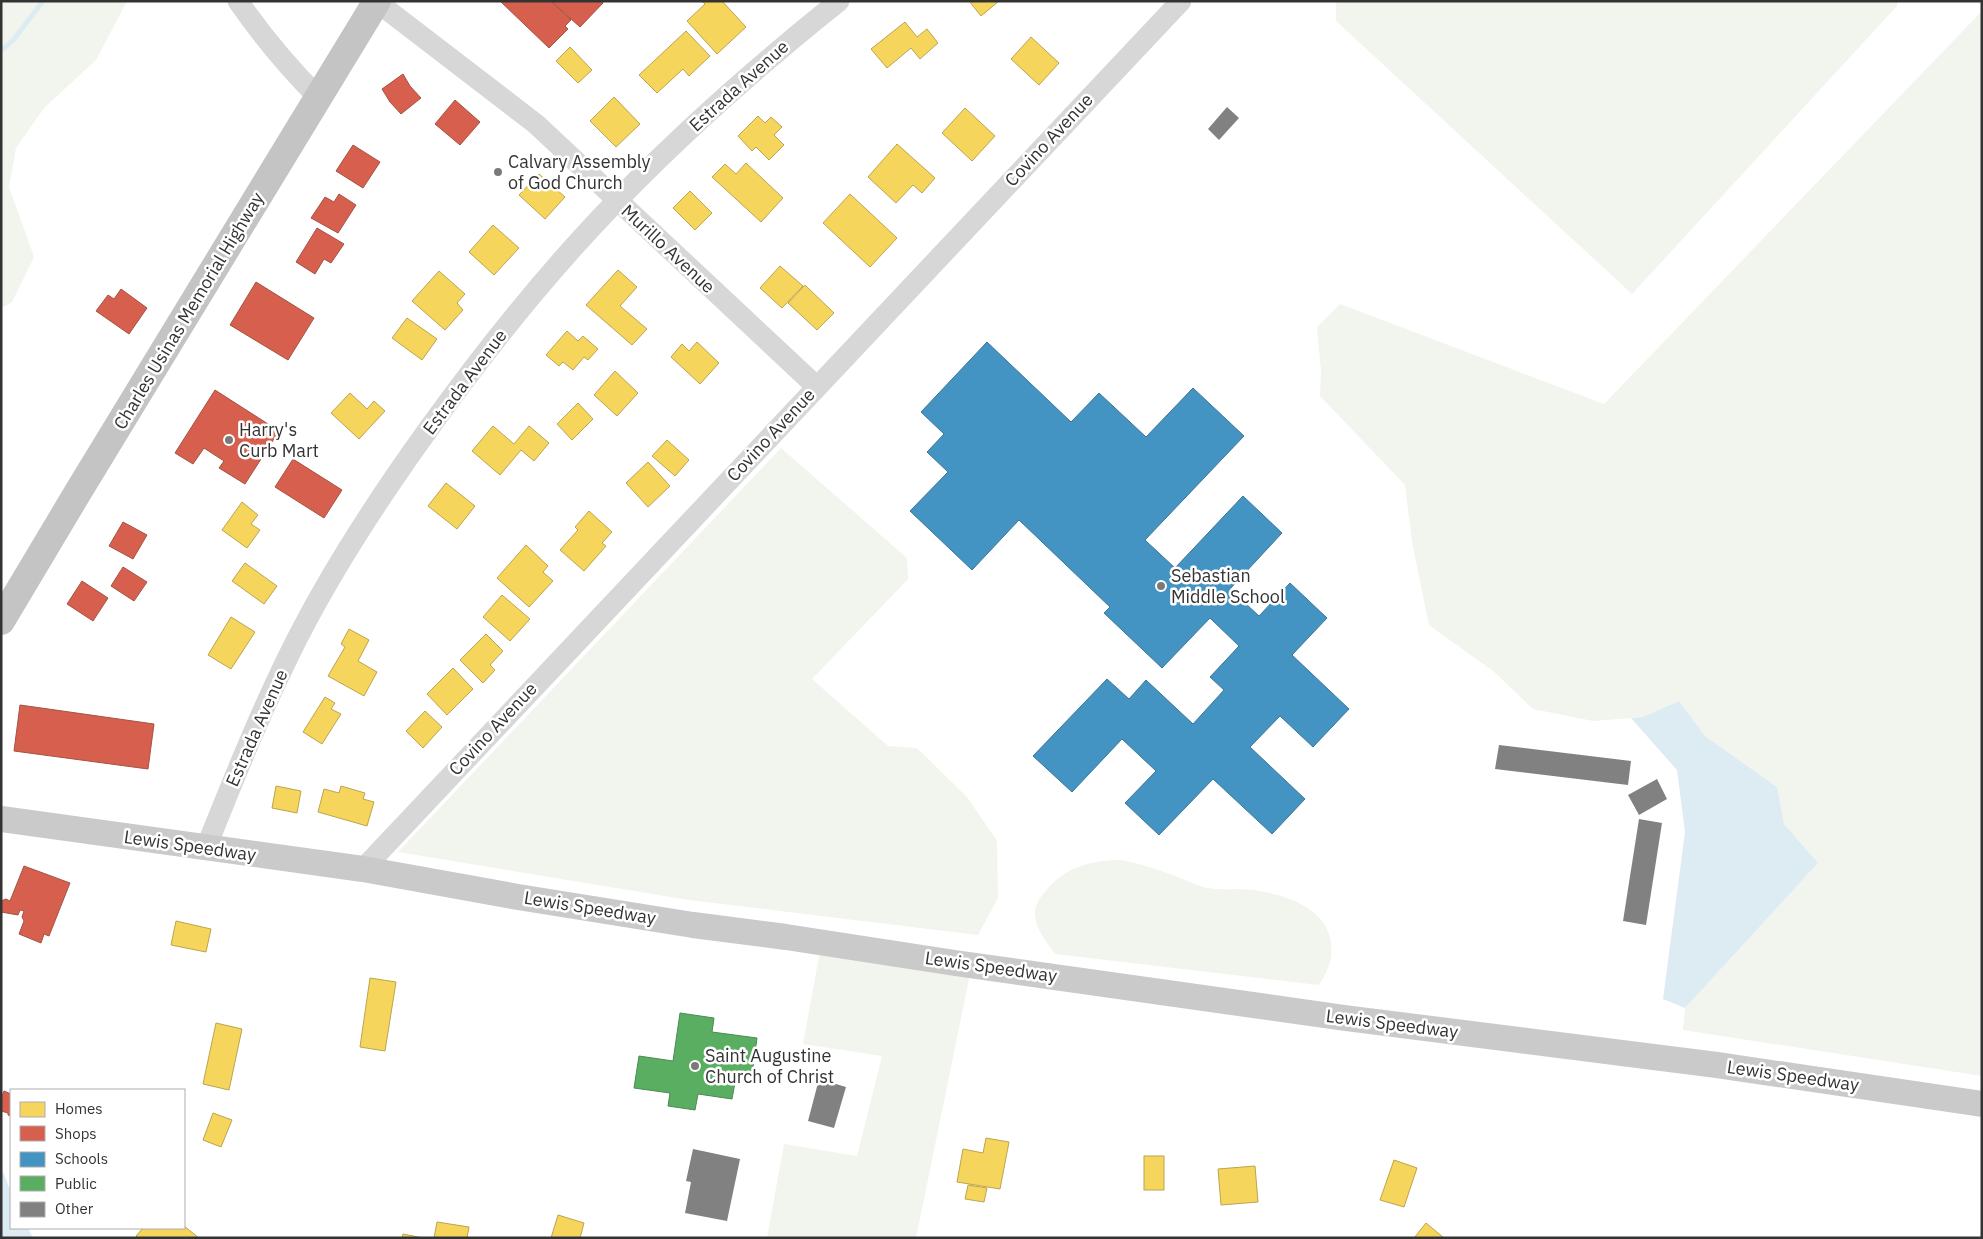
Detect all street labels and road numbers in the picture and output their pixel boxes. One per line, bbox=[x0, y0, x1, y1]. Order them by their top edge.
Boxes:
street label: Estrada Avenue bbox=[684, 35, 793, 136]
street label: Covino Avenue bbox=[1000, 88, 1098, 191]
street label: Charles Usinas Memorial Highway bbox=[108, 188, 269, 434]
street label: Murillo Avenue bbox=[617, 199, 720, 298]
street label: Estrada Avenue bbox=[418, 324, 512, 439]
street label: Covino Avenue bbox=[722, 383, 820, 486]
street label: Estrada Avenue bbox=[220, 665, 293, 790]
street label: Covino Avenue bbox=[444, 677, 542, 780]
street label: Lewis Speedway bbox=[122, 825, 258, 866]
street label: Lewis Speedway bbox=[522, 886, 658, 929]
street label: Lewis Speedway bbox=[923, 946, 1059, 987]
street label: Lewis Speedway bbox=[1325, 1004, 1460, 1043]
street label: Lewis Speedway bbox=[1725, 1055, 1861, 1096]

